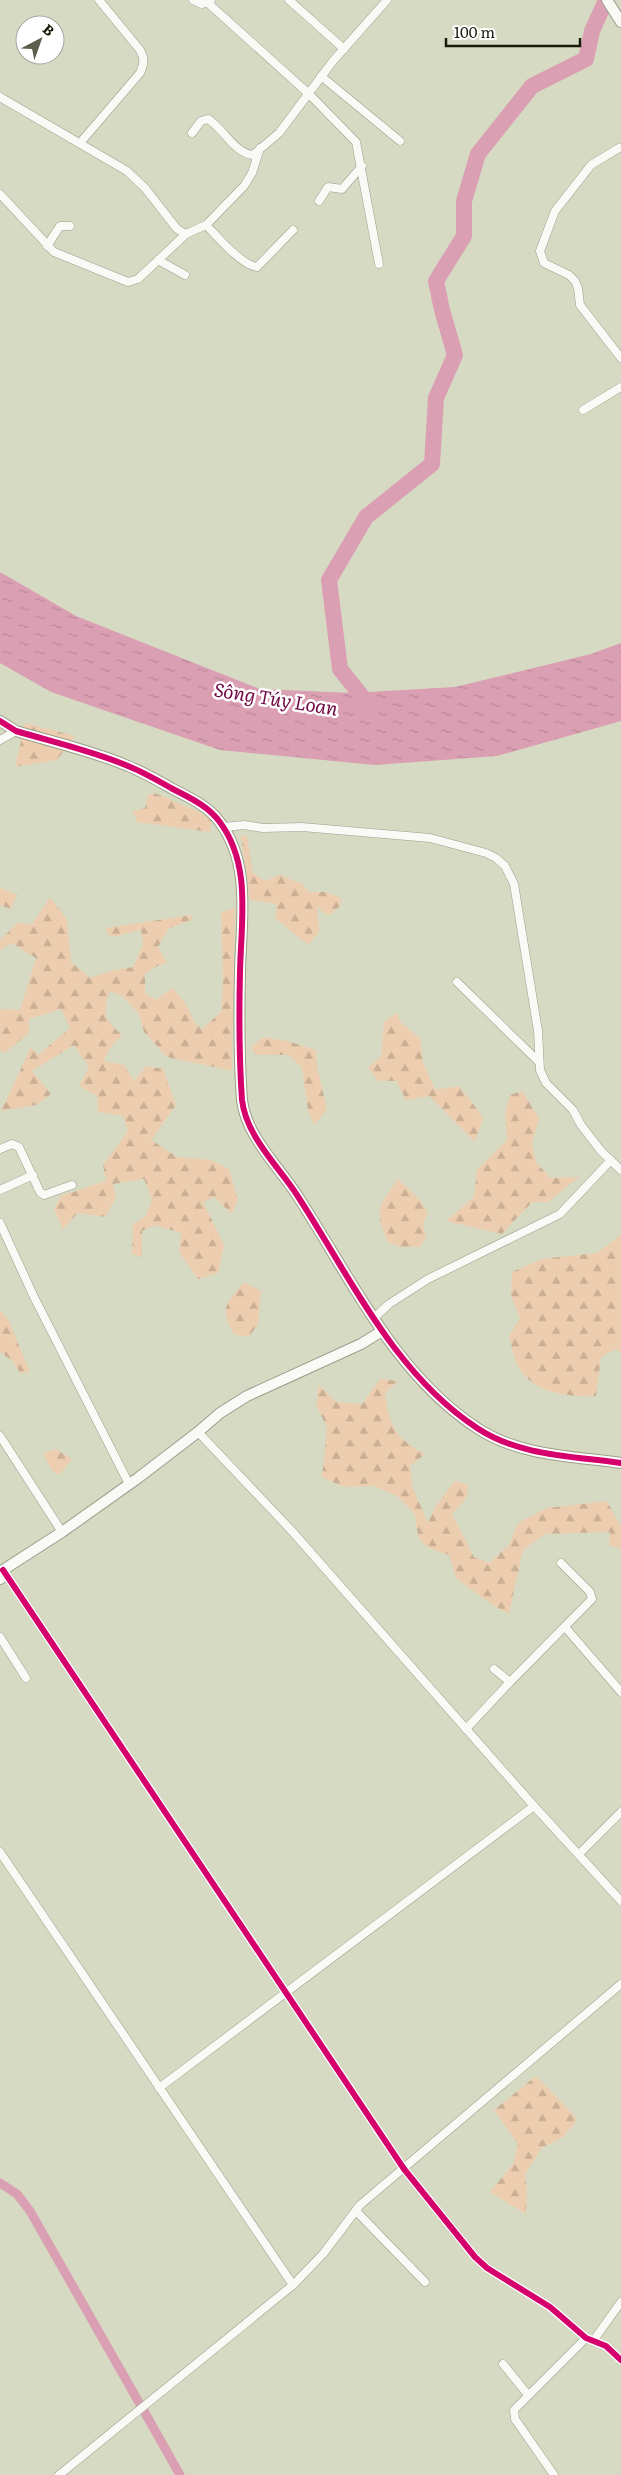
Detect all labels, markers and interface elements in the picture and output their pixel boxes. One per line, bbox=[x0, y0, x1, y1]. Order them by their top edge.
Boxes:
north arrow bbox=[15, 15, 65, 65]
scale bar bbox=[446, 15, 580, 47]
text: B bbox=[39, 19, 60, 40]
text: 100 m bbox=[454, 20, 495, 43]
water label: Sông Túy Loan bbox=[212, 674, 341, 722]

